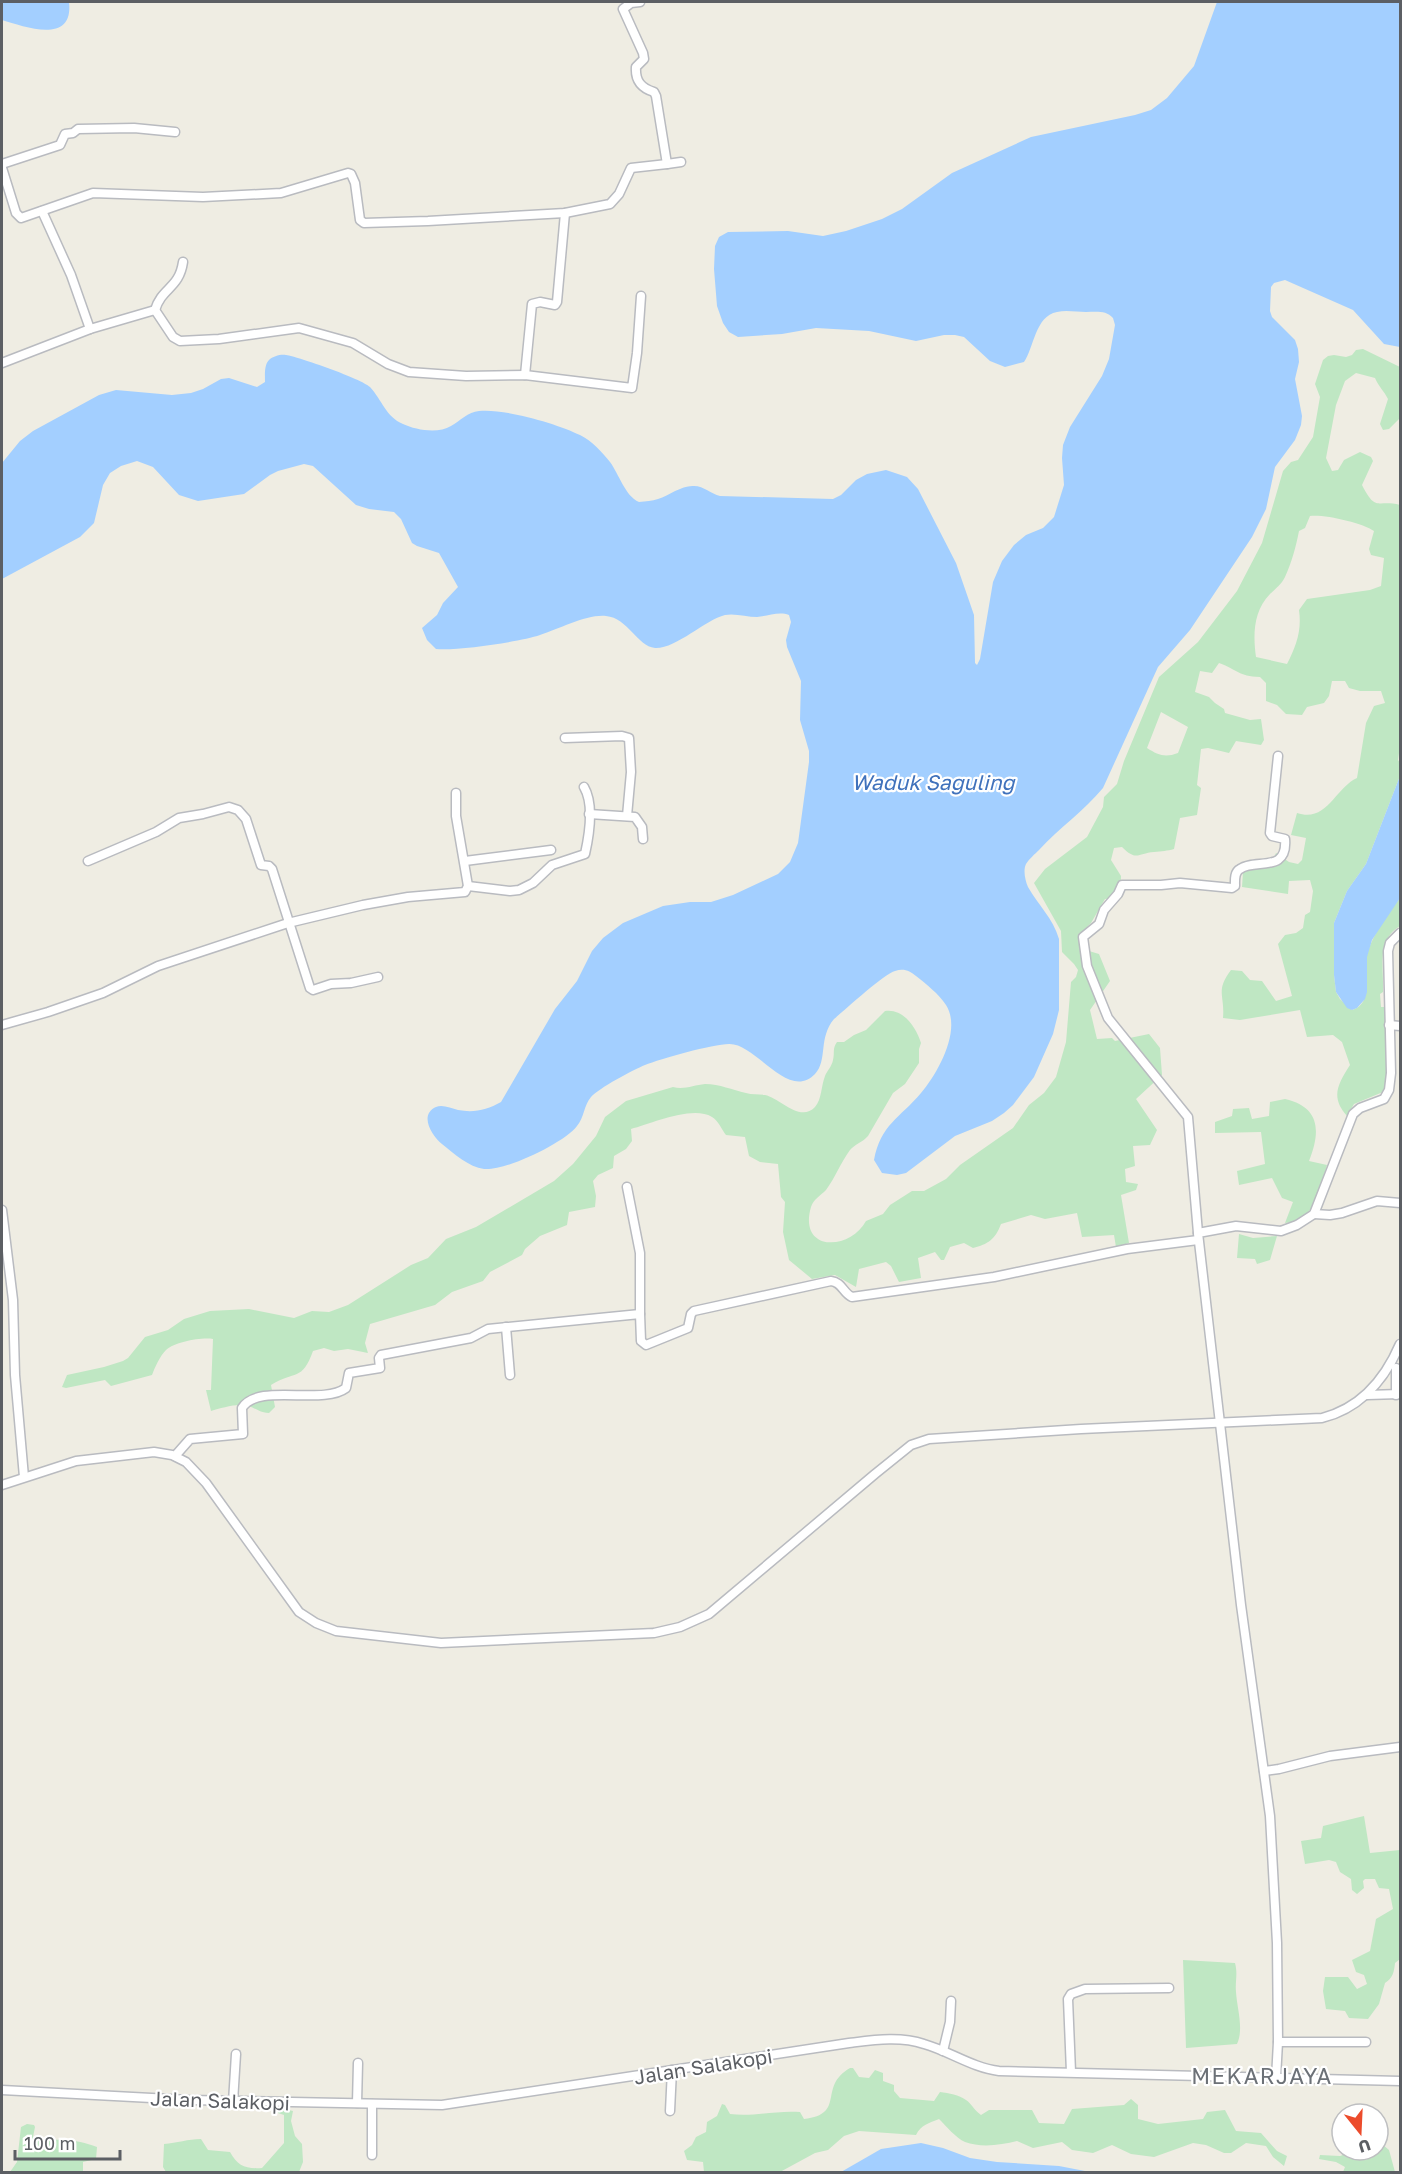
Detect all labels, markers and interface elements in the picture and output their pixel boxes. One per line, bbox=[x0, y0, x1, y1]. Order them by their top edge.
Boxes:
water label: Waduk Saguling bbox=[851, 769, 1017, 795]
street label: Jalan Salakopi bbox=[632, 2043, 774, 2089]
district label: MEKARJAYA bbox=[1191, 2062, 1333, 2089]
street label: Jalan Salakopi bbox=[150, 2086, 290, 2114]
north arrow bbox=[1330, 2102, 1390, 2162]
scale bar bbox=[15, 2123, 120, 2161]
text: 100 m bbox=[24, 2132, 75, 2154]
text: U bbox=[1356, 2135, 1373, 2158]

